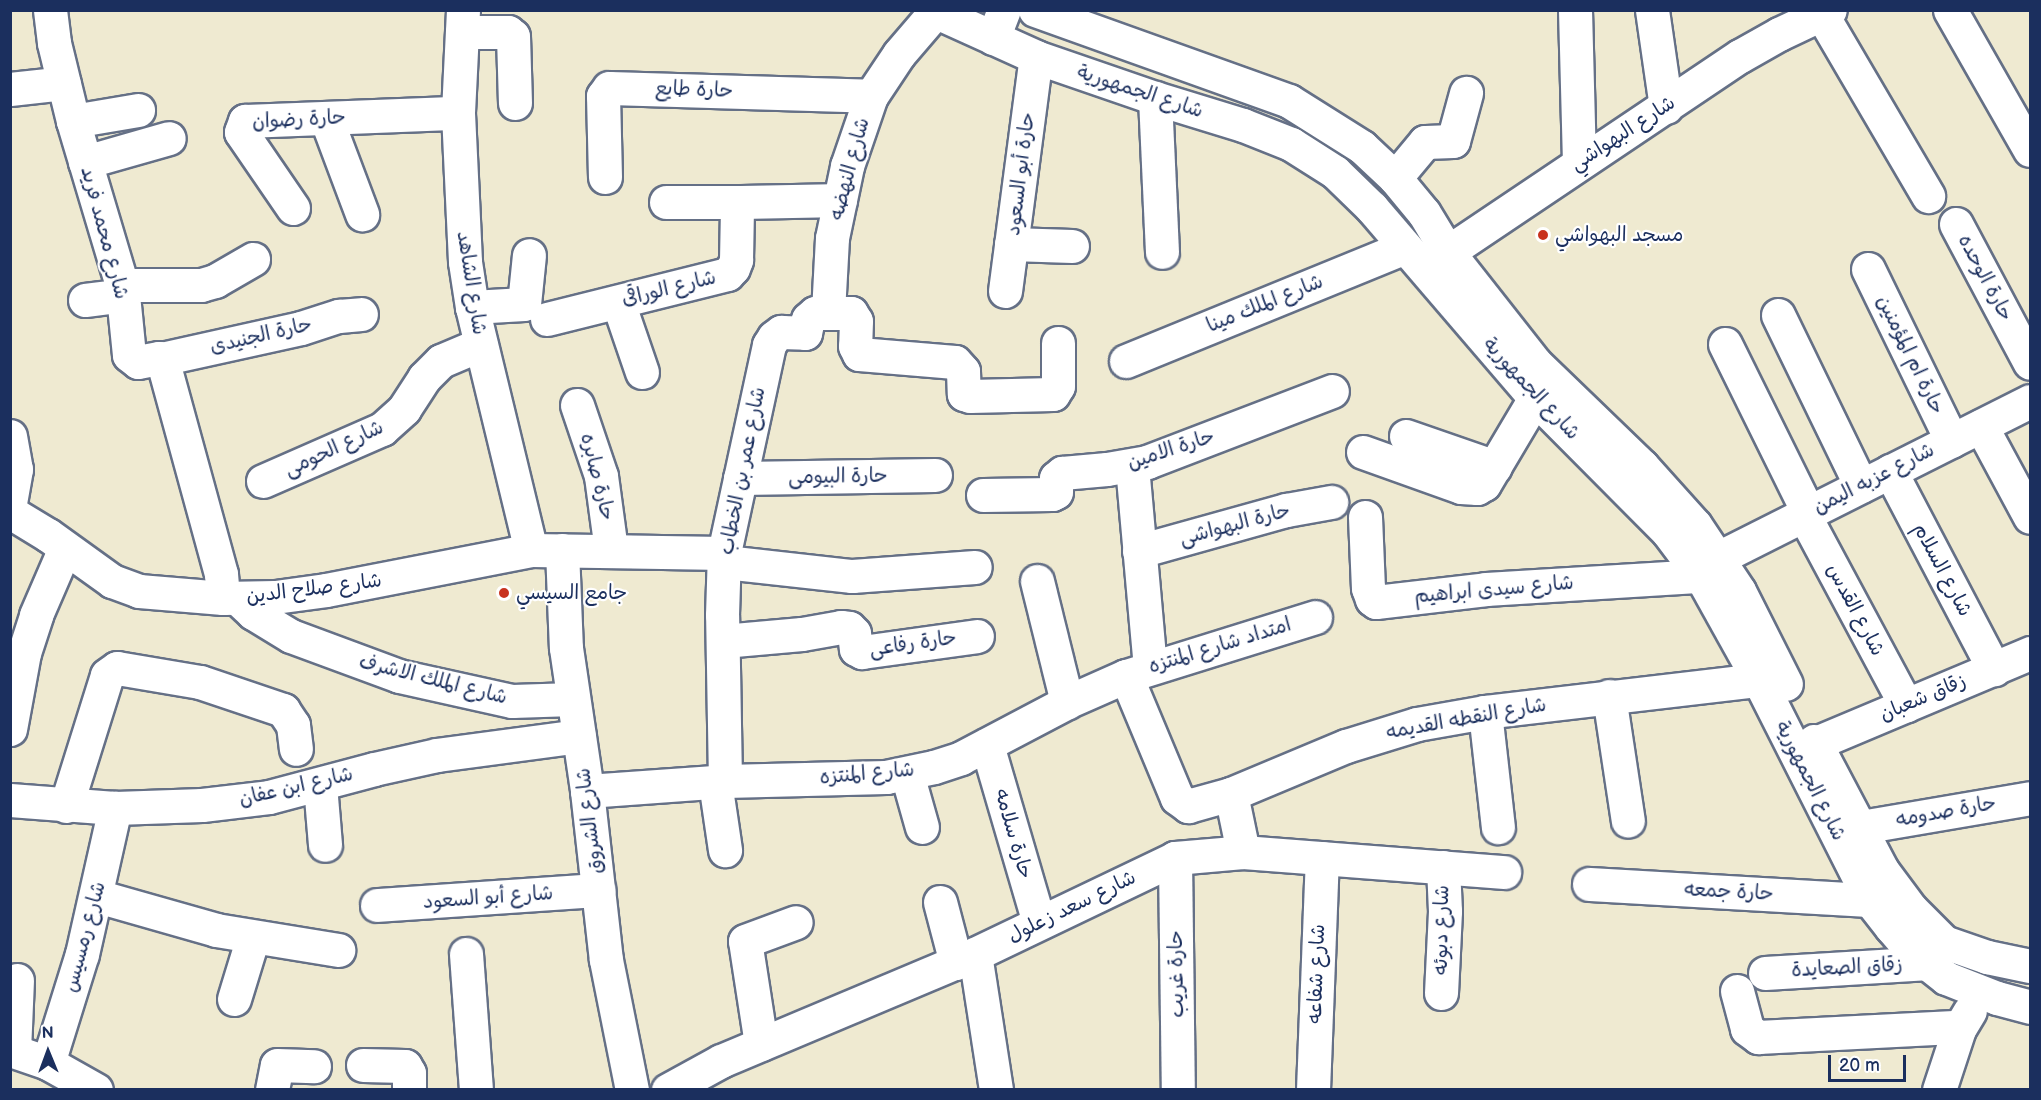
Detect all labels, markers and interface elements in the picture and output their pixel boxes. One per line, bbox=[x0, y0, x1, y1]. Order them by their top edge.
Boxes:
street label: شارع الجمهورية bbox=[1074, 60, 1206, 124]
street label: حارة طايع bbox=[655, 77, 733, 103]
street label: شارع البهواشي bbox=[1566, 91, 1680, 177]
street label: حارة رضوان bbox=[252, 106, 346, 134]
street label: حارة أبو السعود bbox=[1002, 111, 1040, 237]
street label: شارع النهضه bbox=[825, 115, 875, 223]
street label: شارع محمد فريد bbox=[75, 164, 133, 302]
place label: مسجد البهواشي bbox=[1555, 223, 1683, 247]
marker: مسجد البهواشي bbox=[1536, 228, 1550, 242]
street label: شارع الشاهد bbox=[451, 229, 491, 337]
street label: حارة الوحده bbox=[1952, 231, 2018, 325]
street label: شارع الوراقى bbox=[619, 266, 719, 312]
street label: شارع الملك مينا bbox=[1203, 270, 1327, 338]
street label: حارة ام المؤمنين bbox=[1871, 292, 1949, 418]
street label: حارة الجنيدى bbox=[208, 313, 314, 359]
street label: شارع الجمهورية bbox=[1478, 333, 1584, 445]
street label: شارع عمر بن الخطاب bbox=[715, 385, 771, 557]
street label: شارع الحومى bbox=[281, 416, 387, 482]
street label: حارة الامين bbox=[1124, 425, 1218, 475]
street label: حارة صابره bbox=[575, 431, 619, 523]
street label: شارع عزبه اليمن bbox=[1810, 438, 1938, 520]
street label: حارة البيومى bbox=[788, 464, 888, 490]
street label: حارة البهواشى bbox=[1177, 499, 1293, 551]
street label: شارع السلام bbox=[1907, 519, 1977, 621]
street label: شارع القدس bbox=[1821, 560, 1889, 660]
street label: شارع صلاح الدين bbox=[245, 569, 383, 609]
street label: شارع سيدى ابراهيم bbox=[1413, 571, 1575, 609]
place label: جامع السيسي bbox=[516, 581, 627, 605]
marker: جامع السيسي bbox=[497, 586, 511, 600]
street label: امتداد شارع المنتزه bbox=[1146, 613, 1294, 679]
street label: حارة رفاعى bbox=[868, 626, 958, 662]
street label: شارع الملك الاشرف bbox=[356, 650, 510, 710]
street label: زقاق شعبان bbox=[1876, 669, 1970, 727]
street label: شارع النقطه القديمه bbox=[1384, 693, 1548, 745]
street label: شارع الجمهورية bbox=[1770, 717, 1850, 845]
street label: شارع المنتزه bbox=[819, 758, 915, 790]
street label: شارع ابن عفان bbox=[237, 762, 355, 812]
street label: شارع الشروق bbox=[572, 767, 608, 875]
street label: حارة سلامه bbox=[989, 786, 1037, 882]
street label: حارة صدومه bbox=[1894, 791, 1998, 833]
street label: شارع سعد زعلول bbox=[1004, 866, 1140, 948]
street label: حارة جمعه bbox=[1684, 878, 1774, 906]
street label: شارع رمسيس bbox=[59, 879, 111, 995]
street label: شارع أبو السعود bbox=[422, 881, 554, 915]
street label: شارع دبوئه bbox=[1429, 885, 1455, 975]
street label: شارع شفاعه bbox=[1303, 924, 1331, 1024]
street label: حارة غريب bbox=[1164, 930, 1190, 1018]
street label: زقاق الصعايدة bbox=[1791, 953, 1903, 983]
north arrow bbox=[18, 1022, 78, 1082]
text: N bbox=[41, 1024, 54, 1043]
scale bar bbox=[1831, 1043, 1909, 1081]
text: 20 m bbox=[1839, 1055, 1880, 1076]

